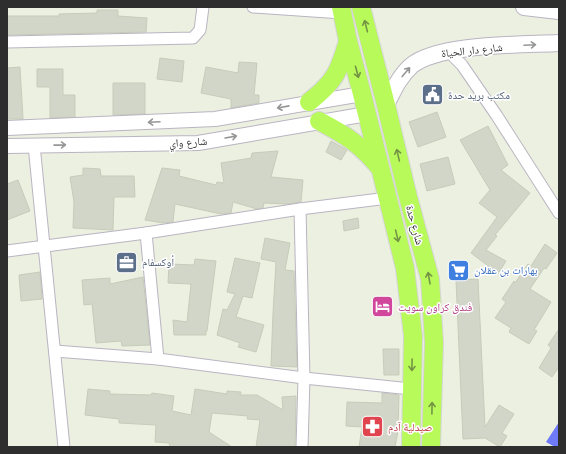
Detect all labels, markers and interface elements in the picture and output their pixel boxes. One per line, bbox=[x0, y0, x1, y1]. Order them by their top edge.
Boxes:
one-way arrow bbox=[361, 20, 369, 33]
street label: شارع دار الحياة bbox=[441, 40, 503, 60]
one-way arrow bbox=[523, 41, 536, 48]
one-way arrow bbox=[353, 65, 361, 78]
one-way arrow bbox=[402, 66, 411, 77]
public building icon: مكتب بريد حدة bbox=[420, 82, 446, 108]
place label: مكتب بريد حدة bbox=[448, 88, 510, 102]
one-way arrow bbox=[276, 104, 289, 112]
one-way arrow bbox=[148, 118, 161, 125]
one-way arrow bbox=[225, 133, 238, 141]
street label: شارع واي bbox=[168, 134, 208, 152]
one-way arrow bbox=[53, 141, 66, 149]
one-way arrow bbox=[393, 149, 401, 162]
street label: شارع حدة bbox=[403, 204, 427, 246]
one-way arrow bbox=[394, 230, 402, 243]
office icon: أوكسفام bbox=[114, 249, 140, 275]
place label: أوكسفام bbox=[142, 255, 174, 269]
supermarket icon: بهارات بن عقلان bbox=[445, 257, 471, 283]
place label: بهارات بن عقلان bbox=[474, 263, 538, 277]
one-way arrow bbox=[425, 272, 433, 285]
hotel icon: فندق كراون سويت bbox=[370, 294, 396, 320]
place label: فندق كراون سويت bbox=[398, 300, 473, 314]
one-way arrow bbox=[408, 358, 416, 371]
one-way arrow bbox=[428, 402, 436, 415]
pharmacy icon: صيدلية آدم bbox=[360, 414, 386, 440]
place label: صيدلية آدم bbox=[388, 420, 433, 434]

